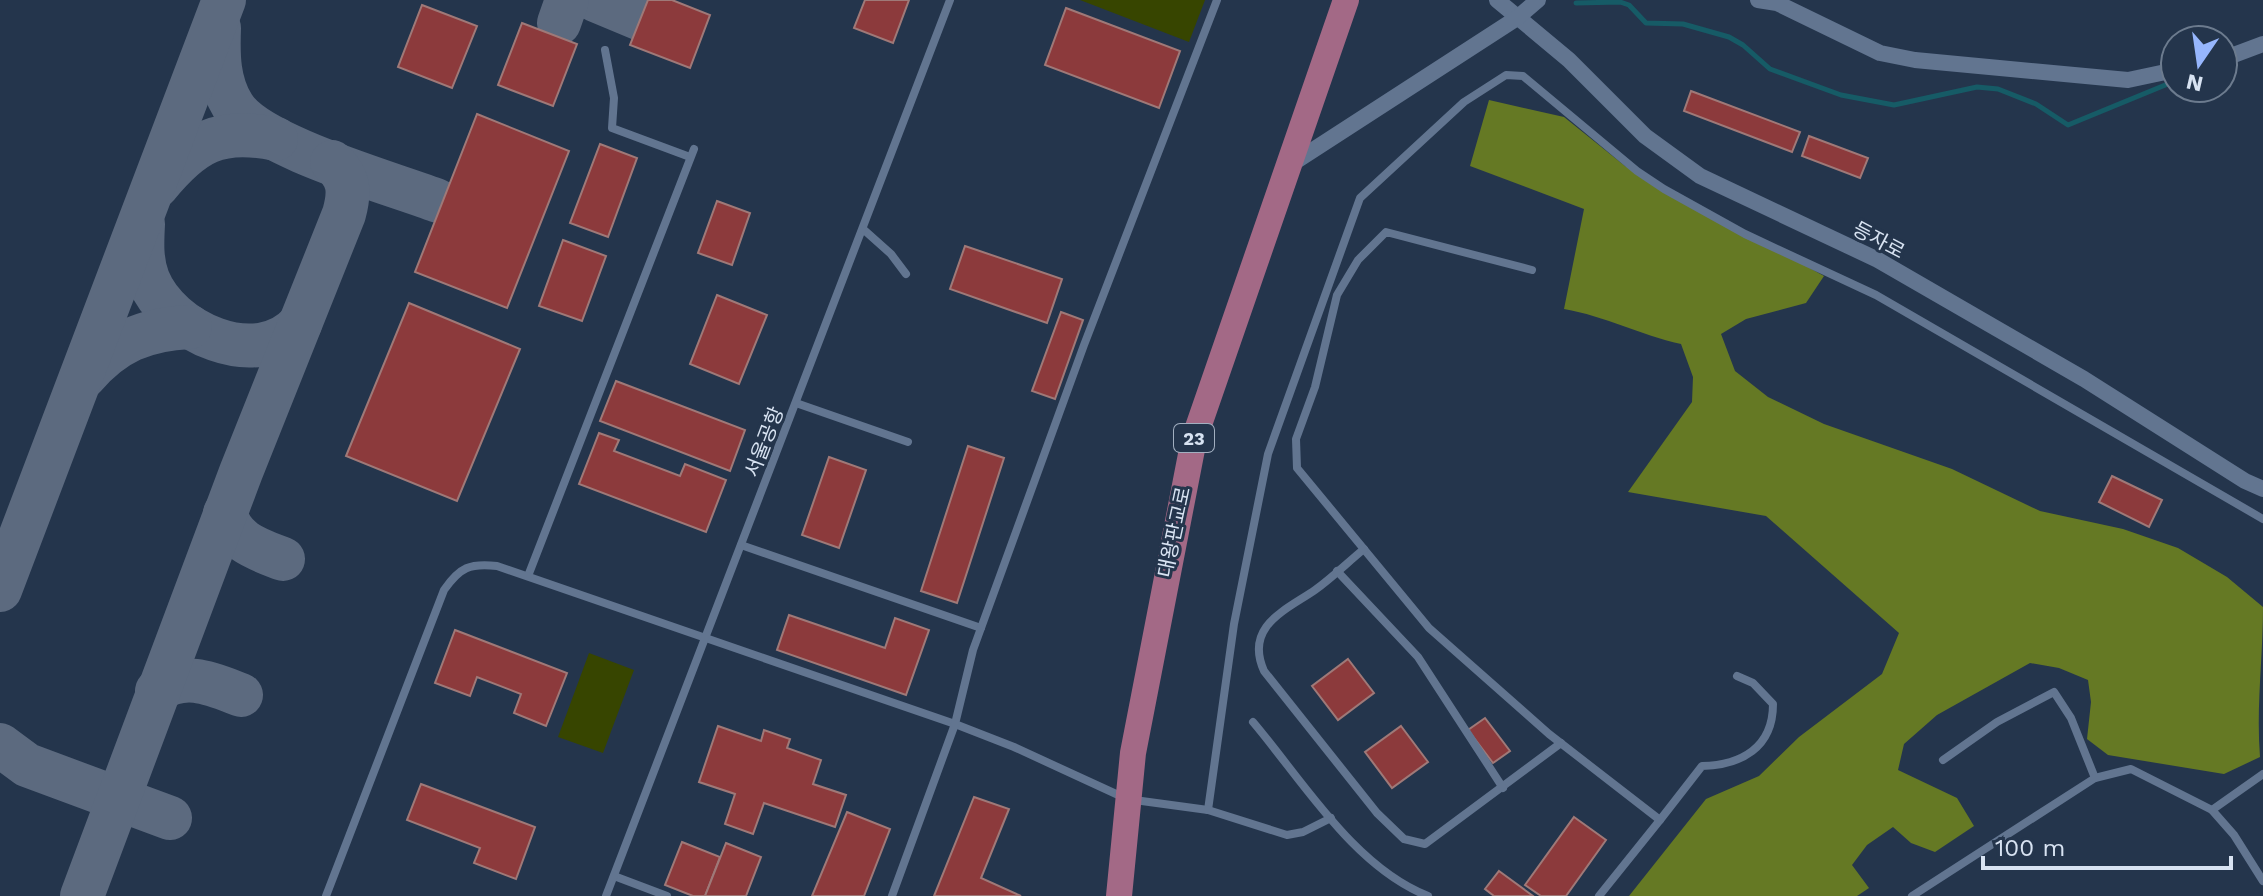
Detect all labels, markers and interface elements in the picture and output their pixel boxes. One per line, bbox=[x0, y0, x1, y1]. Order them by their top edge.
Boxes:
north arrow bbox=[2159, 24, 2239, 104]
text: N bbox=[2184, 69, 2205, 97]
street label: 등자로 bbox=[1849, 216, 1909, 264]
street label: 서울공항 bbox=[740, 403, 788, 481]
road number: 23 bbox=[1174, 424, 1214, 452]
street label: 대왕판교로 bbox=[1153, 485, 1195, 579]
scale bar bbox=[1983, 820, 2231, 870]
text: 100 m bbox=[1995, 834, 2065, 862]

